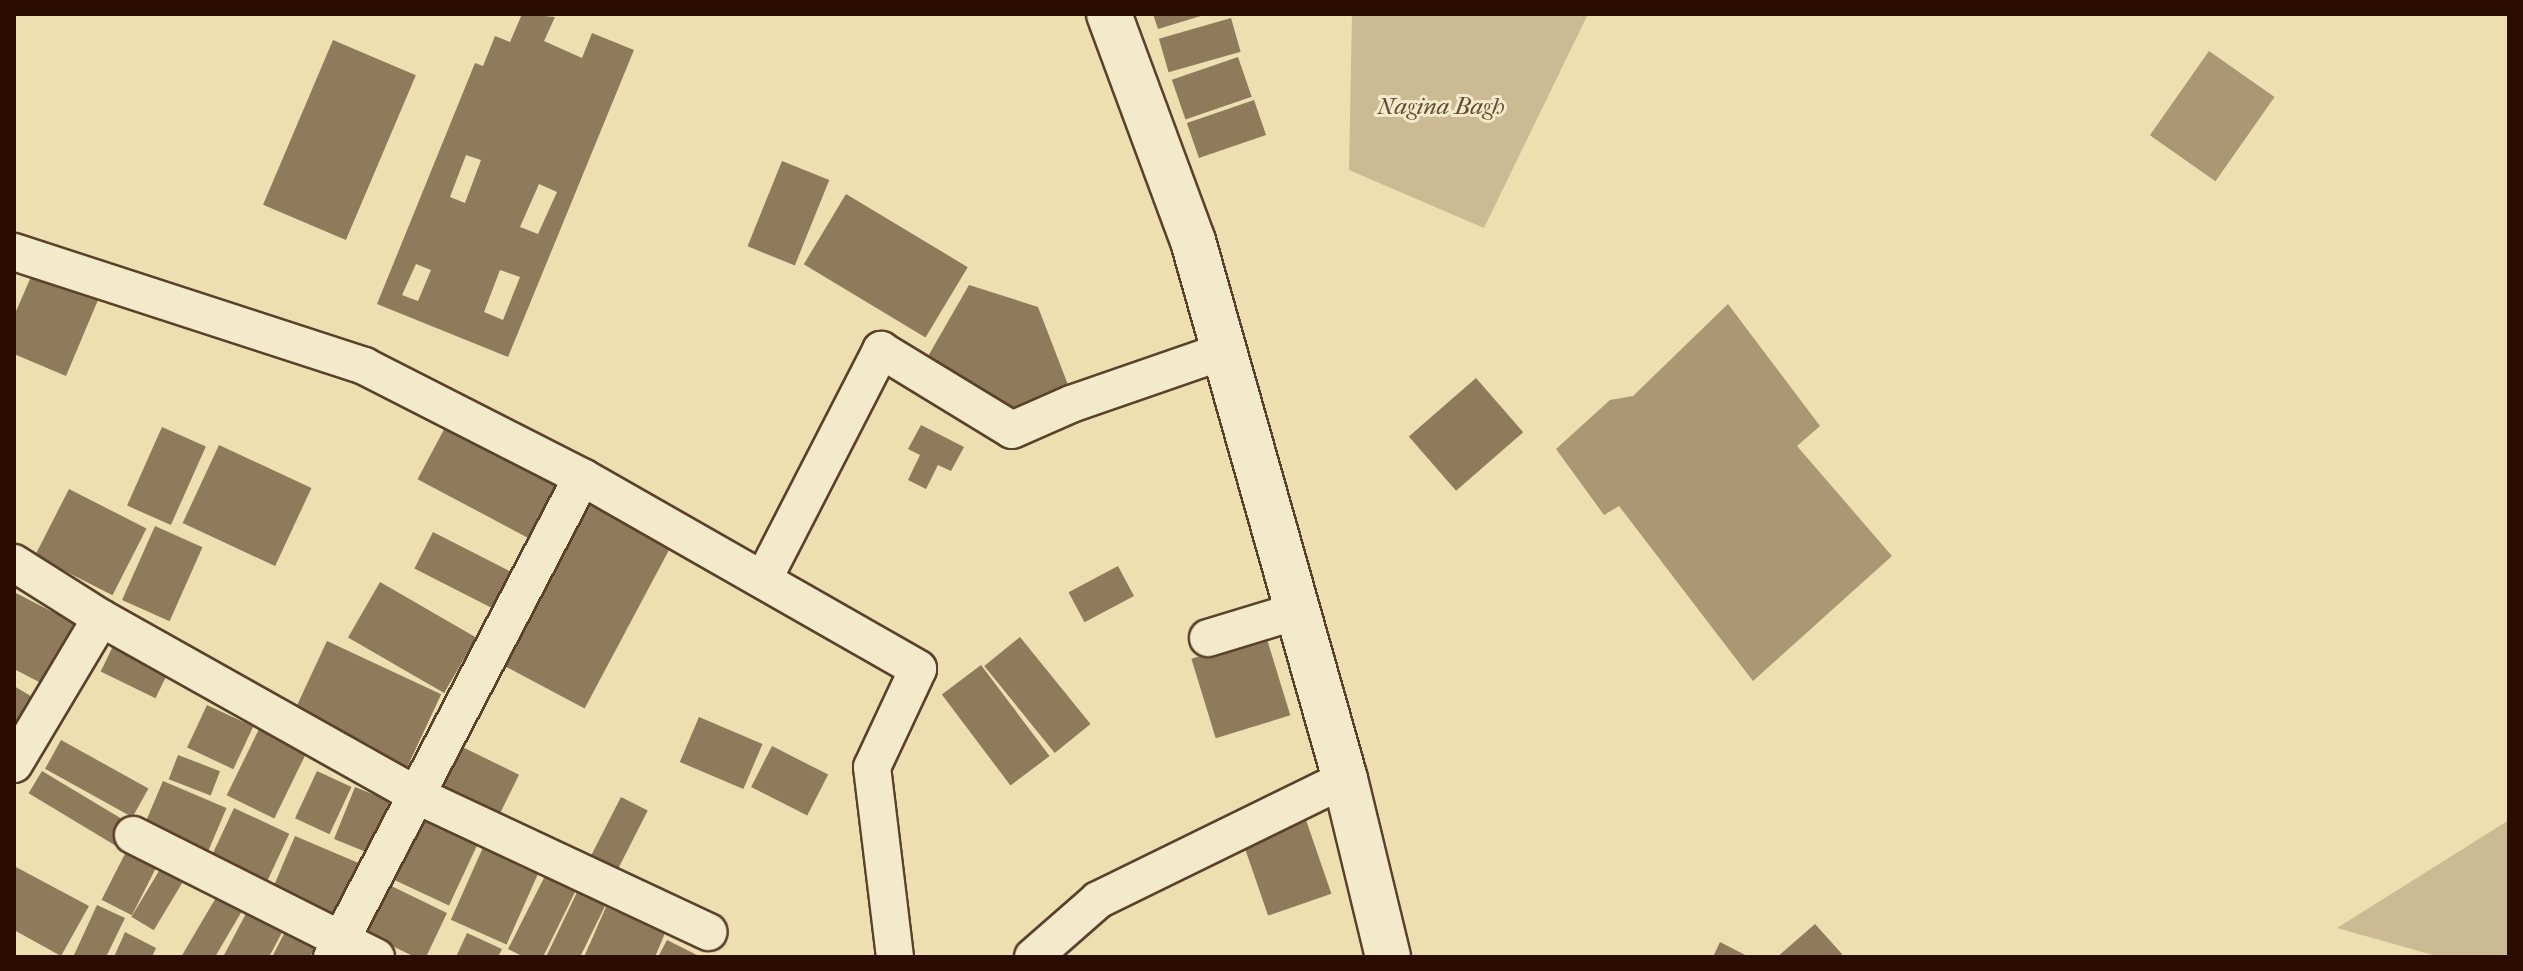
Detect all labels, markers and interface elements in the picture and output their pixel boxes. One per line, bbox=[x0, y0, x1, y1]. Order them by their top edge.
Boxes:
park label: Nagina Bagh bbox=[1377, 93, 1505, 121]

